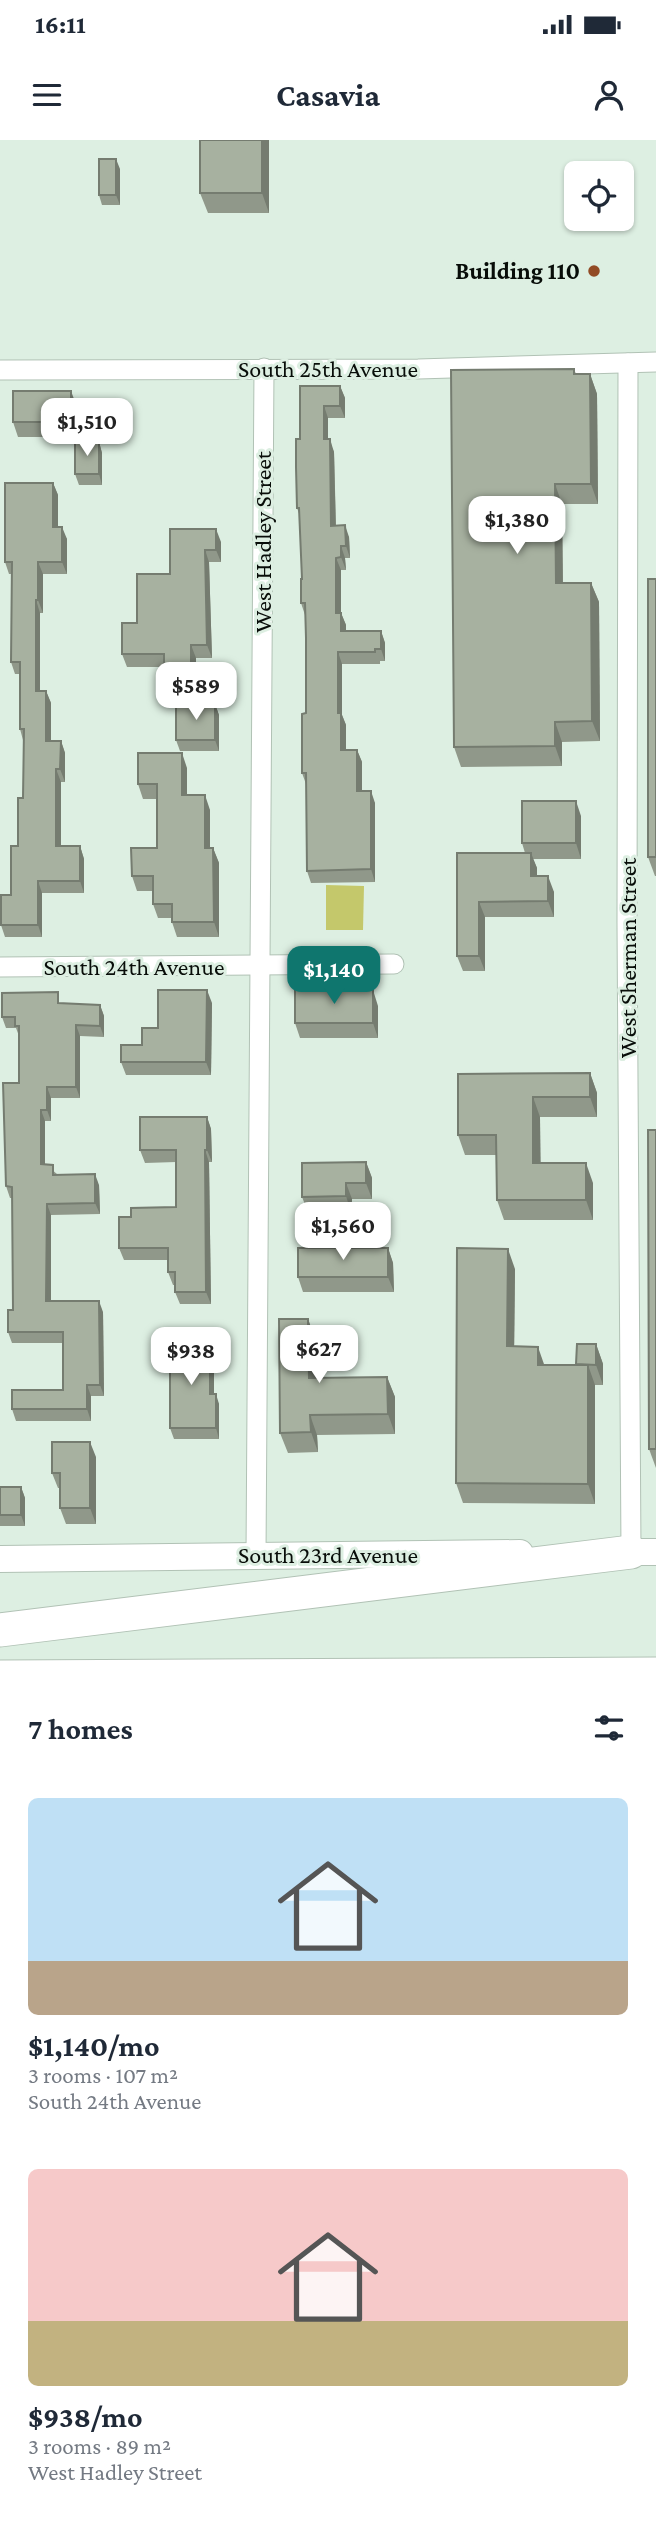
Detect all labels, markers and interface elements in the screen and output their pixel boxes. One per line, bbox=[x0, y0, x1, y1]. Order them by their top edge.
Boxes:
text: 16:11 bbox=[35, 10, 86, 39]
icon: menu bbox=[28, 76, 66, 114]
icon: person bbox=[590, 76, 628, 114]
text: Casavia bbox=[276, 77, 380, 113]
map controls bbox=[564, 161, 634, 231]
button: locate bbox=[564, 161, 634, 231]
place label: Building 110 bbox=[455, 257, 580, 284]
marker: Building 110 bbox=[586, 263, 602, 279]
street label: South 25th Avenue bbox=[238, 355, 418, 382]
pin: $1,510 bbox=[30, 398, 144, 458]
text: $1,510 bbox=[57, 408, 117, 434]
street label: West Hadley Street bbox=[249, 450, 276, 633]
pin: $1,380 bbox=[460, 496, 574, 556]
text: $1,380 bbox=[484, 506, 550, 532]
pin: $589 bbox=[155, 662, 237, 722]
text: $589 bbox=[172, 672, 220, 698]
street label: West Sherman Street bbox=[614, 857, 641, 1058]
pin: $1,140 bbox=[277, 946, 391, 1006]
street label: South 24th Avenue bbox=[44, 953, 224, 980]
text: $1,140 bbox=[303, 956, 365, 982]
pin: $1,560 bbox=[286, 1202, 400, 1262]
text: $1,560 bbox=[311, 1212, 375, 1238]
pin: $627 bbox=[278, 1326, 360, 1385]
pin: $938 bbox=[150, 1328, 232, 1387]
text: $627 bbox=[296, 1335, 342, 1361]
text: $938 bbox=[167, 1337, 215, 1363]
street label: South 23rd Avenue bbox=[238, 1541, 418, 1568]
icon: filters bbox=[590, 1709, 628, 1747]
text: 7 homes bbox=[28, 1712, 133, 1745]
icon: home bbox=[265, 1843, 391, 1969]
text: $1,140/mo bbox=[28, 2029, 160, 2062]
text: 3 rooms · 107 m² bbox=[28, 2062, 178, 2088]
text: South 24th Avenue bbox=[28, 2088, 201, 2114]
icon: home bbox=[265, 2214, 391, 2340]
text: $938/mo bbox=[28, 2400, 143, 2433]
text: 3 rooms · 89 m² bbox=[28, 2433, 171, 2459]
text: West Hadley Street bbox=[28, 2459, 202, 2485]

